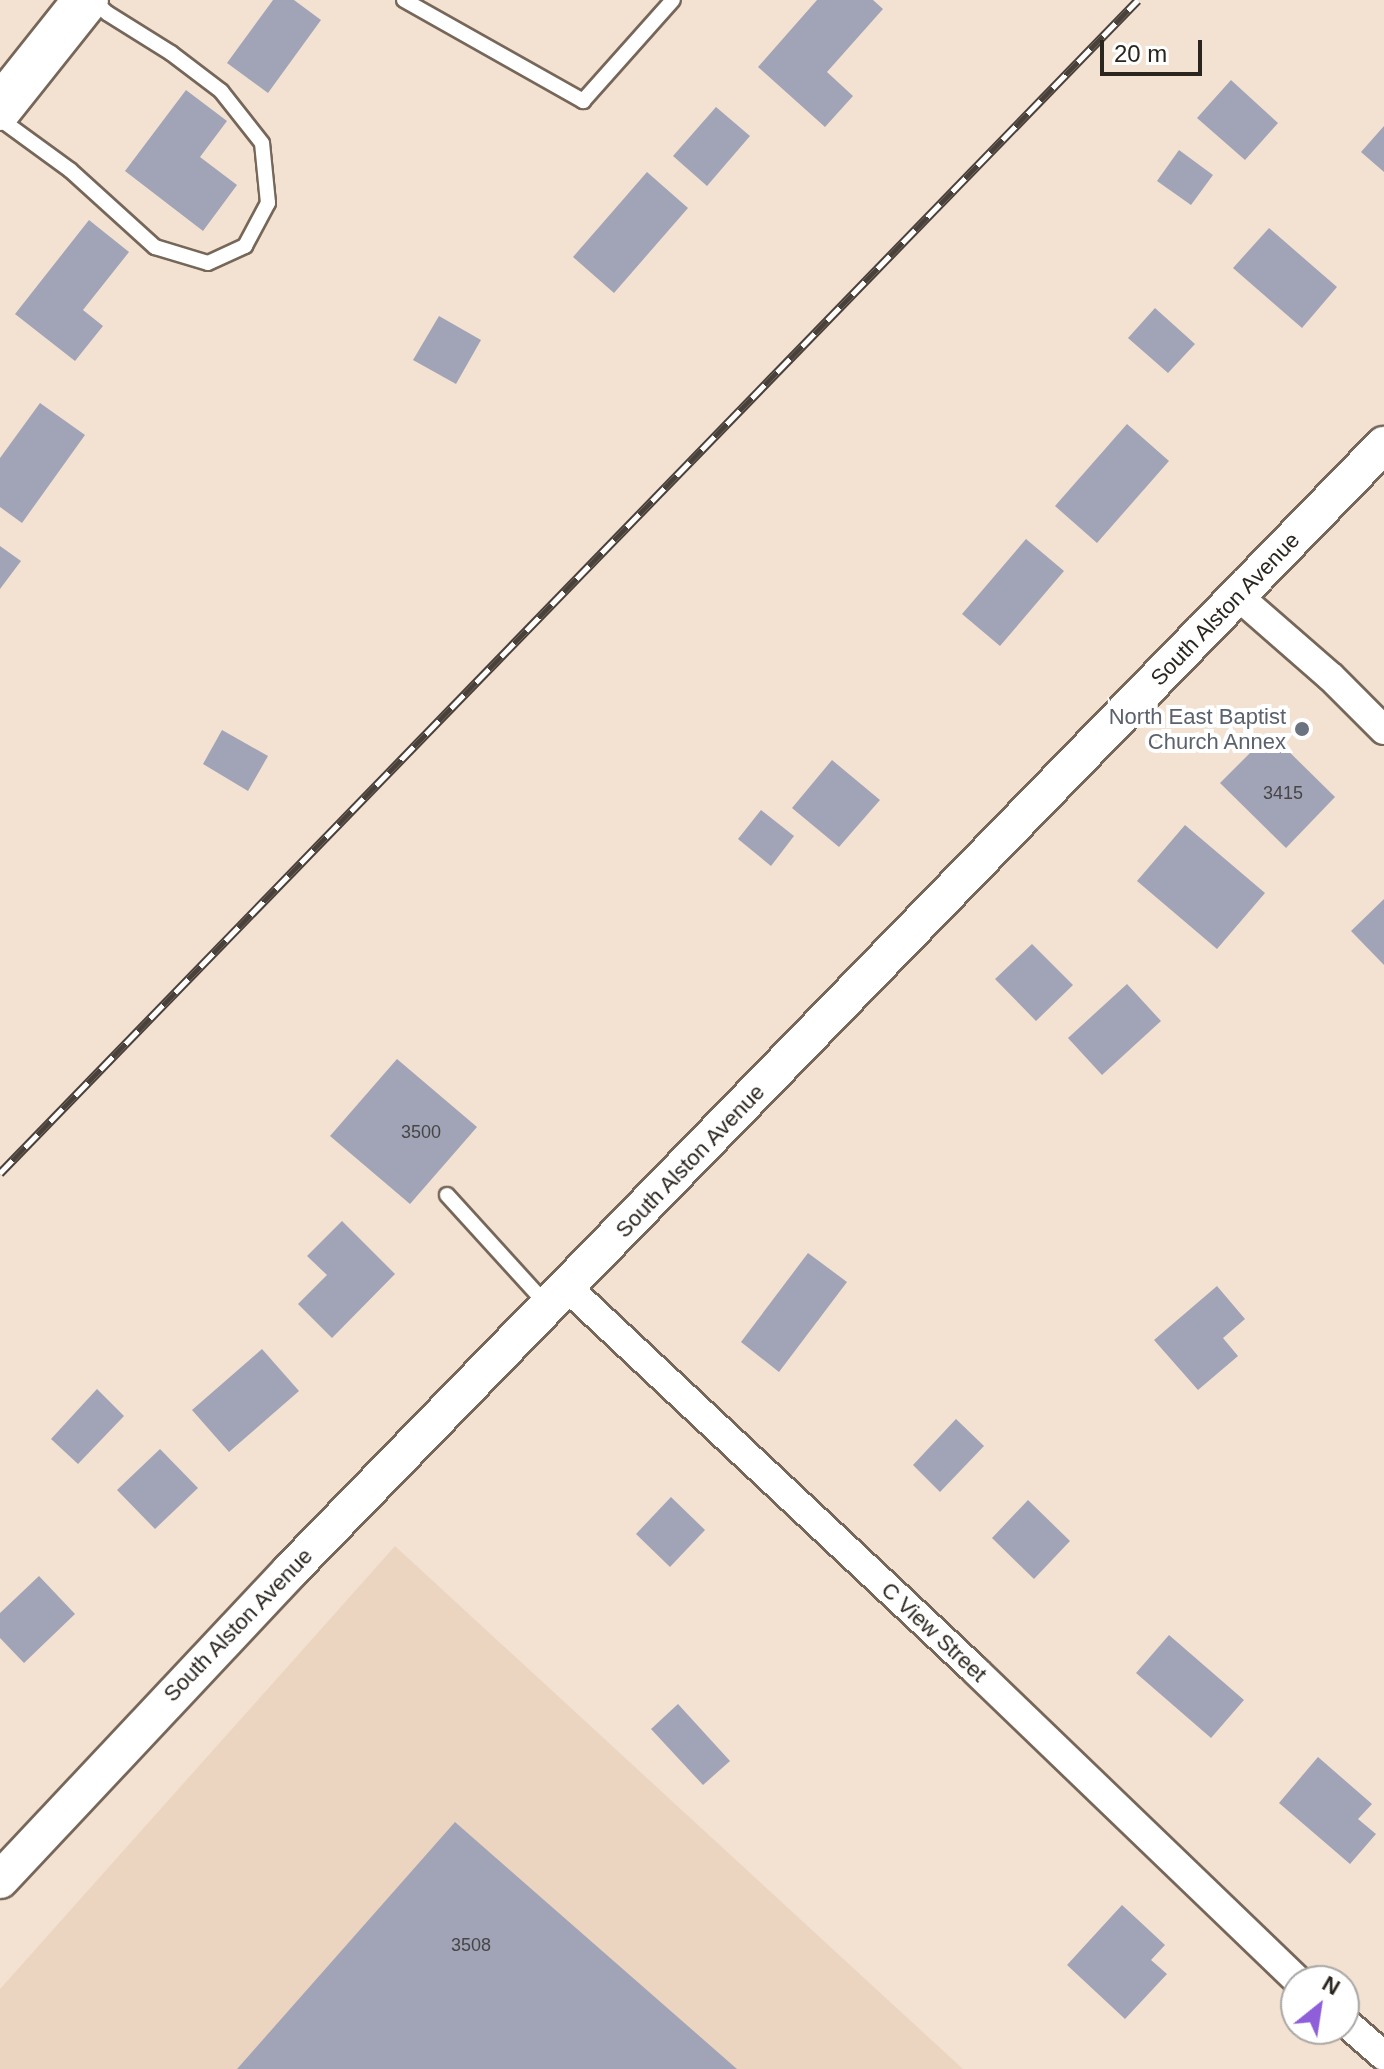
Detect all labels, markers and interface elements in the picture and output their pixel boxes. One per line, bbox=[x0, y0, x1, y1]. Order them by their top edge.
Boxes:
scale bar bbox=[1104, 24, 1206, 74]
text: 20 m bbox=[1114, 40, 1167, 67]
street label: South Alston Avenue bbox=[1144, 526, 1306, 692]
place label: North East Baptist Church Annex bbox=[1109, 703, 1286, 754]
marker: North East Baptist Church Annex bbox=[1293, 720, 1311, 738]
house number: 3415 bbox=[1263, 782, 1303, 804]
street label: South Alston Avenue bbox=[609, 1078, 771, 1244]
house number: 3500 bbox=[401, 1121, 441, 1143]
street label: South Alston Avenue bbox=[157, 1542, 319, 1708]
street label: C View Street bbox=[876, 1577, 992, 1687]
house number: 3508 bbox=[451, 1934, 491, 1956]
north arrow bbox=[1280, 1965, 1360, 2045]
text: N bbox=[1318, 1971, 1344, 2000]

